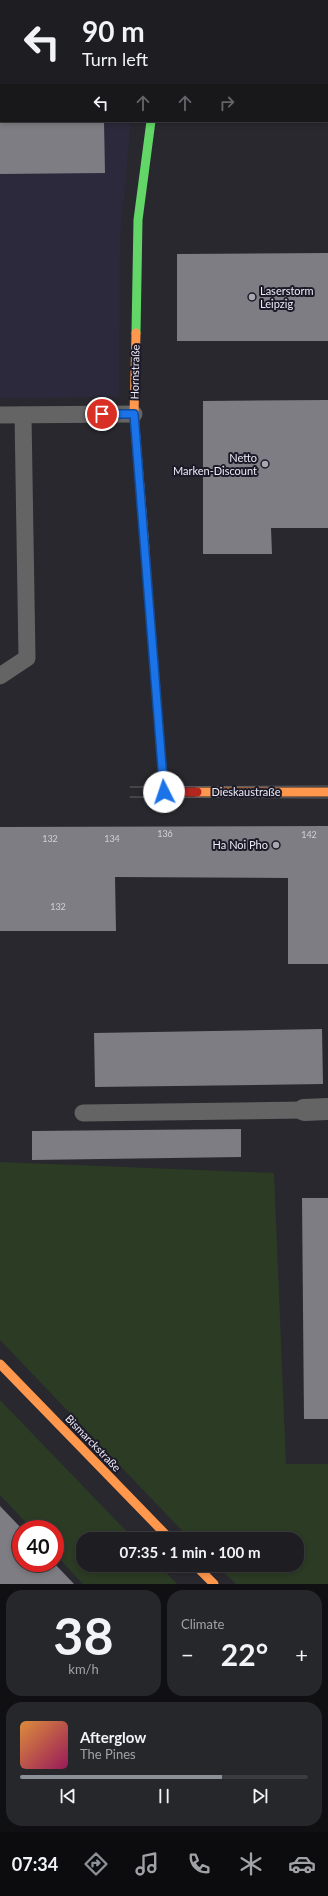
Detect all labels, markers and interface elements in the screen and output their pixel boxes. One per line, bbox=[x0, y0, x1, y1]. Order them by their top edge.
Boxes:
text: 90 m bbox=[82, 14, 145, 48]
icon: left bbox=[16, 16, 68, 68]
text: Turn left bbox=[82, 48, 148, 70]
icon: left bbox=[90, 92, 112, 114]
icon: ahead bbox=[132, 92, 154, 114]
icon: ahead bbox=[174, 92, 196, 114]
icon: right bbox=[216, 92, 238, 114]
place label: Laserstorm Leipzig bbox=[260, 284, 314, 310]
marker: Laserstorm Leipzig bbox=[247, 292, 257, 302]
street label: Hornstraße bbox=[128, 344, 141, 400]
pin bbox=[85, 397, 119, 431]
icon: arrive bbox=[91, 403, 113, 425]
place label: Netto Marken-Discount bbox=[173, 451, 257, 477]
marker: Netto Marken-Discount bbox=[260, 459, 270, 469]
position arrow bbox=[143, 771, 185, 813]
street label: Dieskaustraße bbox=[212, 785, 281, 798]
house number: 136 bbox=[157, 828, 173, 839]
house number: 142 bbox=[301, 829, 317, 840]
house number: 132 bbox=[42, 833, 58, 844]
house number: 134 bbox=[104, 833, 120, 844]
place label: Ha Noi Pho bbox=[213, 838, 268, 851]
marker: Ha Noi Pho bbox=[271, 840, 281, 850]
house number: 132 bbox=[50, 901, 66, 912]
street label: Bismarckstraße bbox=[63, 1412, 124, 1474]
speed limit sign: 40 bbox=[12, 1520, 64, 1572]
text: 07:35 · 1 min · 100 m bbox=[120, 1543, 260, 1561]
text: 38 bbox=[53, 1604, 114, 1666]
text: Climate bbox=[181, 1616, 224, 1632]
text: 22° bbox=[221, 1636, 268, 1672]
text: − bbox=[181, 1641, 194, 1668]
text: + bbox=[295, 1641, 308, 1668]
text: km/h bbox=[68, 1661, 99, 1677]
text: Afterglow bbox=[80, 1728, 146, 1746]
text: The Pines bbox=[80, 1746, 136, 1762]
icon: previous bbox=[57, 1785, 79, 1807]
icon: pause bbox=[153, 1785, 175, 1807]
icon: next bbox=[249, 1785, 271, 1807]
icon: directions bbox=[82, 1850, 110, 1878]
icon: music bbox=[133, 1850, 161, 1878]
icon: phone bbox=[185, 1850, 213, 1878]
icon: climate bbox=[237, 1850, 265, 1878]
icon: car bbox=[288, 1850, 316, 1878]
text: 07:34 bbox=[12, 1853, 58, 1875]

